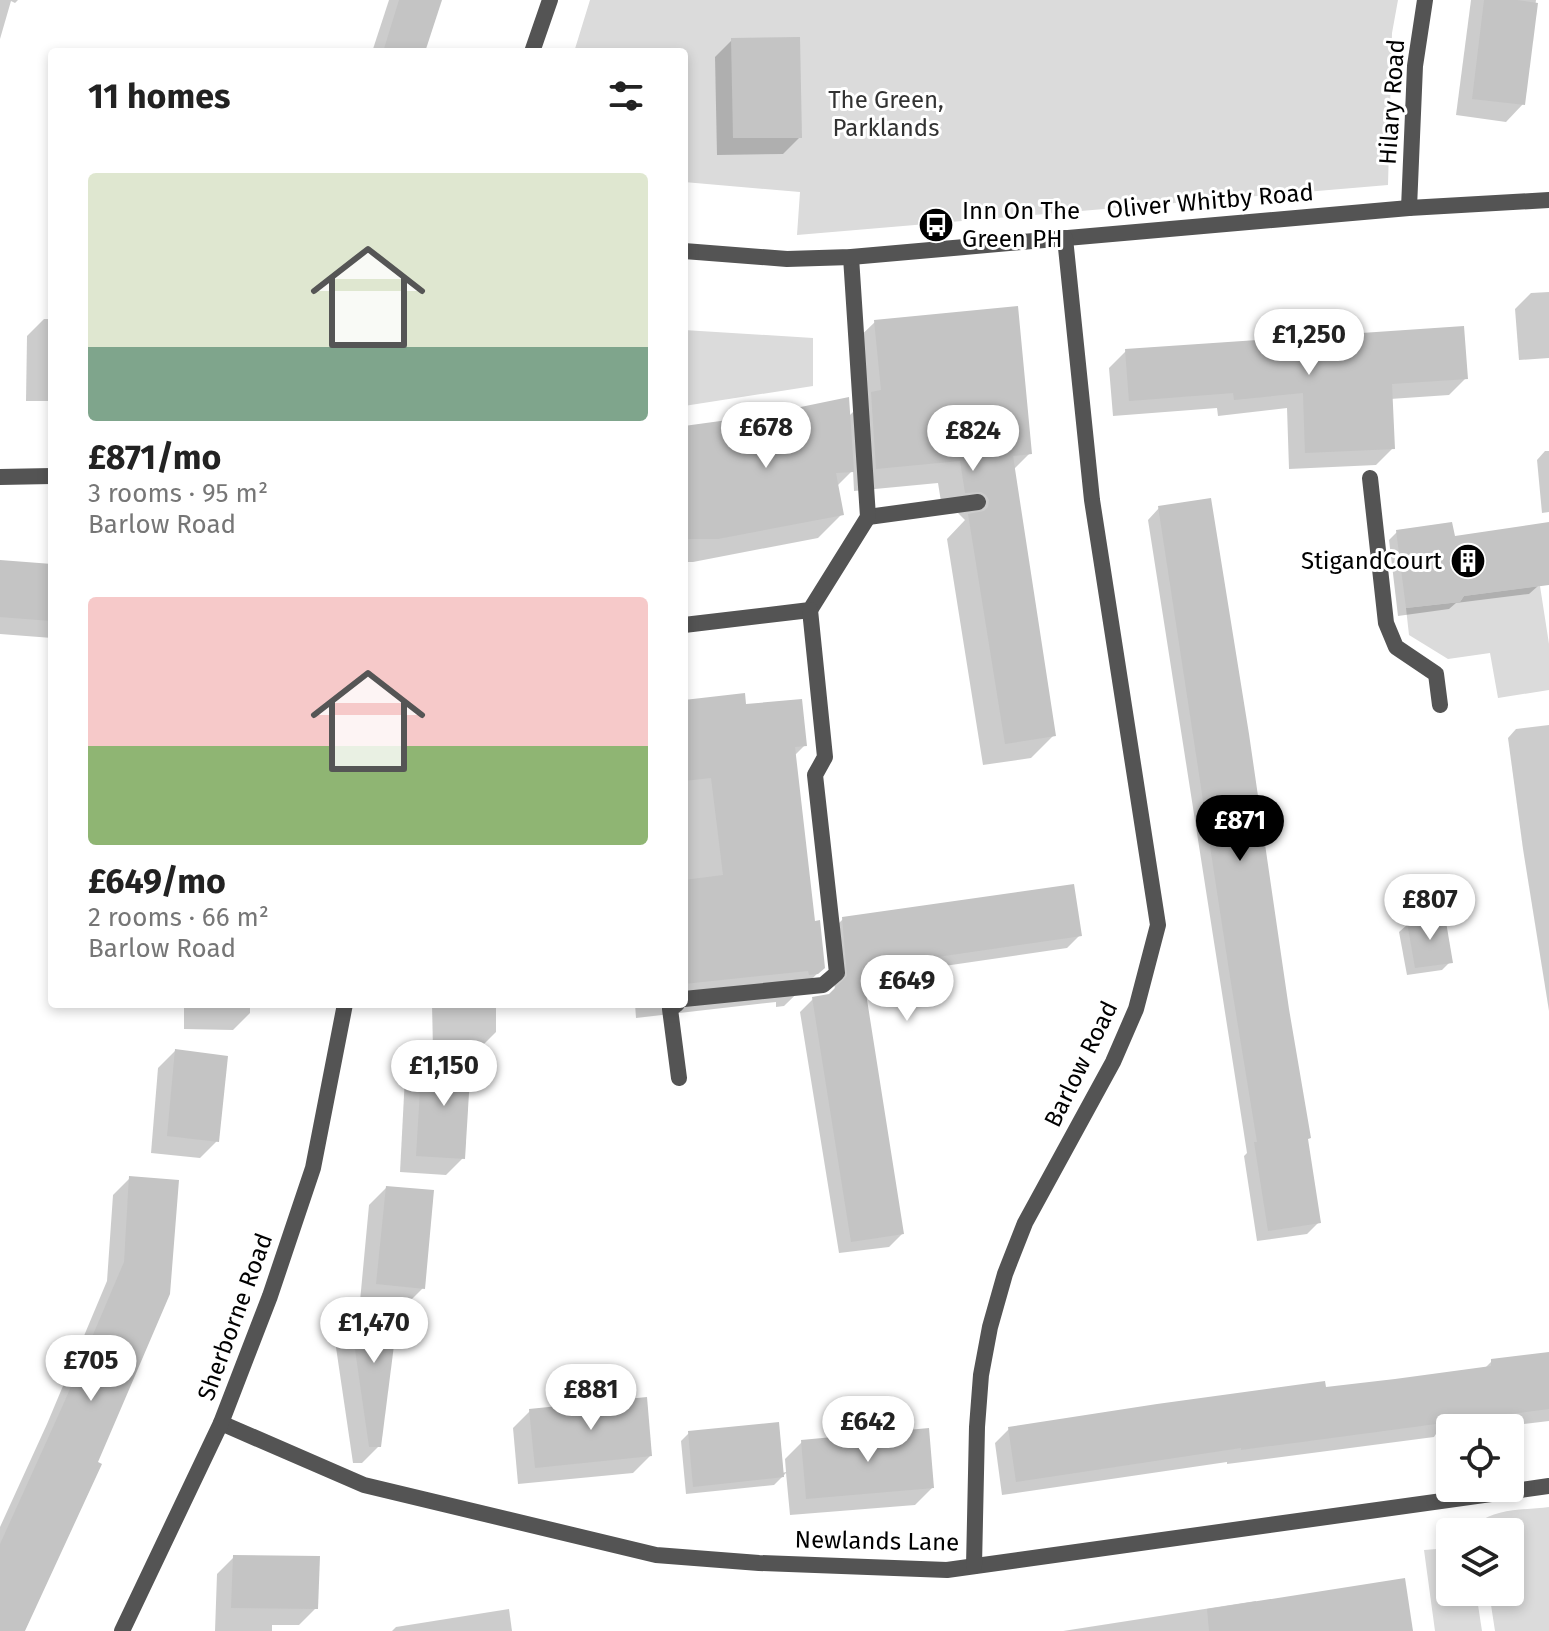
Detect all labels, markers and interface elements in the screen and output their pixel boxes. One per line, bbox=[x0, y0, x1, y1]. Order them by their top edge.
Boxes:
street label: Hilary Road bbox=[1374, 38, 1410, 166]
icon: filters bbox=[604, 74, 648, 118]
text: 11 homes bbox=[88, 76, 230, 117]
park label: The Green, Parklands bbox=[828, 86, 944, 142]
street label: Oliver Whitby Road bbox=[1105, 178, 1315, 224]
place label: Inn On The Green PH bbox=[962, 197, 1080, 253]
bus stop icon: Inn On The Green PH bbox=[917, 206, 955, 244]
icon: home bbox=[296, 225, 440, 369]
pin: £1,250 bbox=[1244, 309, 1374, 377]
text: £1,250 bbox=[1272, 319, 1346, 350]
pin: £678 bbox=[719, 402, 813, 470]
pin: £824 bbox=[926, 405, 1020, 473]
text: £678 bbox=[739, 412, 793, 443]
text: £824 bbox=[945, 415, 1001, 446]
text: £871/mo bbox=[88, 437, 221, 478]
text: 3 rooms · 95 m² bbox=[88, 478, 268, 509]
text: Barlow Road bbox=[88, 509, 236, 540]
building icon: StigandCourt bbox=[1449, 542, 1487, 580]
place label: StigandCourt bbox=[1301, 547, 1442, 575]
icon: home bbox=[296, 649, 440, 793]
pin: £871 bbox=[1193, 795, 1287, 863]
text: £871 bbox=[1214, 805, 1266, 836]
text: £649/mo bbox=[88, 861, 226, 902]
pin: £807 bbox=[1383, 874, 1477, 942]
text: £807 bbox=[1402, 884, 1458, 915]
text: 2 rooms · 66 m² bbox=[88, 902, 269, 933]
text: Barlow Road bbox=[88, 933, 236, 964]
pin: £649 bbox=[860, 955, 954, 1023]
text: £649 bbox=[879, 965, 935, 996]
street label: Barlow Road bbox=[1038, 996, 1124, 1132]
pin: £1,150 bbox=[379, 1040, 509, 1108]
text: £1,150 bbox=[409, 1050, 479, 1081]
street label: Sherborne Road bbox=[192, 1230, 278, 1404]
pin: £1,470 bbox=[309, 1297, 439, 1365]
text: £1,470 bbox=[338, 1307, 410, 1338]
pin: £705 bbox=[44, 1335, 138, 1403]
text: £705 bbox=[63, 1345, 119, 1376]
pin: £881 bbox=[544, 1364, 638, 1432]
text: £881 bbox=[564, 1374, 619, 1405]
pin: £642 bbox=[821, 1396, 915, 1464]
text: £642 bbox=[840, 1406, 896, 1437]
map controls bbox=[1436, 1414, 1524, 1606]
button: locate bbox=[1436, 1414, 1524, 1502]
button: layers bbox=[1436, 1518, 1524, 1606]
street label: Newlands Lane bbox=[794, 1526, 960, 1556]

